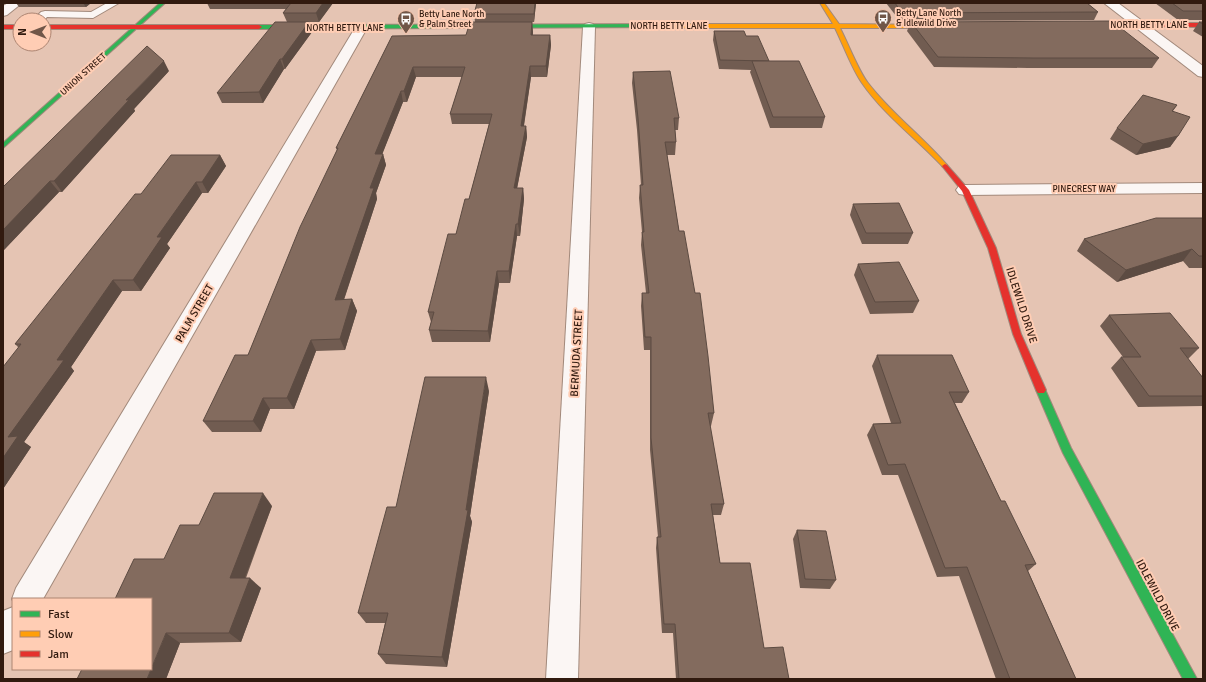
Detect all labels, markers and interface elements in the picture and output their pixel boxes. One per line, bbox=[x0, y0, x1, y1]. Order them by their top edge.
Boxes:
bus stop icon: Betty Lane North & Idlewild Drive bbox=[873, 8, 893, 33]
place label: Betty Lane North & Idlewild Drive bbox=[896, 8, 961, 29]
bus stop icon: Betty Lane North & Palm Street bbox=[396, 9, 416, 34]
place label: Betty Lane North & Palm Street bbox=[419, 9, 484, 30]
north arrow bbox=[12, 12, 52, 52]
street label: NORTH BETTY LANE bbox=[1110, 20, 1188, 31]
street label: NORTH BETTY LANE bbox=[630, 21, 708, 32]
street label: NORTH BETTY LANE bbox=[306, 23, 384, 34]
text: N bbox=[16, 28, 29, 36]
street label: UNION STREET bbox=[58, 50, 109, 98]
street label: PINECREST WAY bbox=[1053, 184, 1116, 195]
street label: IDLEWILD DRIVE bbox=[1003, 265, 1040, 345]
street label: PALM STREET bbox=[173, 281, 217, 345]
street label: BERMUDA STREET bbox=[568, 308, 585, 397]
street label: IDLEWILD DRIVE bbox=[1133, 557, 1182, 633]
legend bbox=[12, 598, 152, 670]
text: Fast bbox=[48, 607, 69, 622]
text: Slow bbox=[48, 627, 73, 642]
text: Jam bbox=[48, 647, 69, 662]

